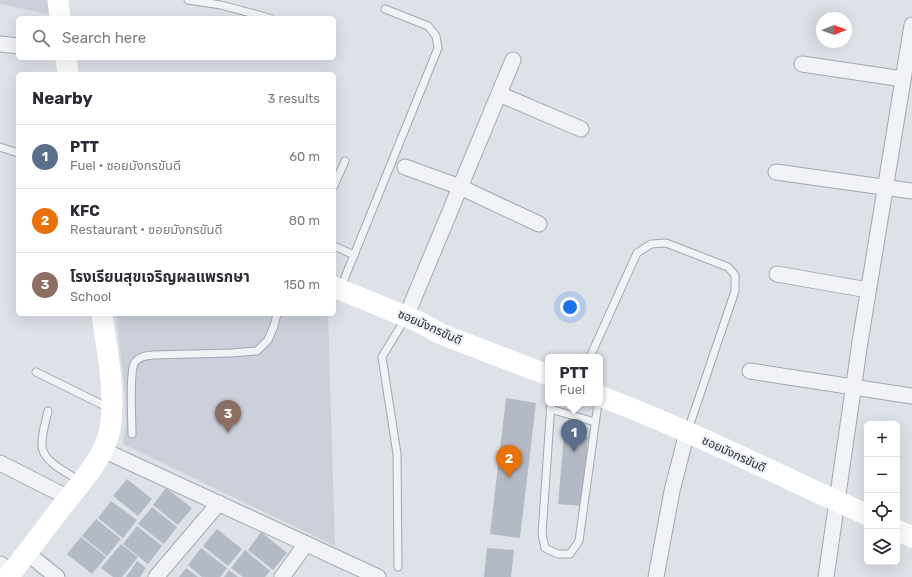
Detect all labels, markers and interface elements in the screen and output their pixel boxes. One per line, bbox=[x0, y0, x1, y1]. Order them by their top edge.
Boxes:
north arrow bbox=[816, 12, 852, 48]
search box bbox=[16, 16, 336, 60]
icon: search bbox=[30, 27, 52, 49]
text: Search here bbox=[62, 29, 146, 47]
text: Nearby bbox=[32, 88, 93, 108]
text: 3 results bbox=[268, 91, 320, 106]
text: PTT bbox=[70, 138, 99, 156]
text: 1 bbox=[42, 149, 48, 164]
text: 60 m bbox=[289, 149, 320, 164]
text: Fuel · ซอยมังกรขันดี bbox=[70, 158, 181, 173]
text: KFC bbox=[70, 202, 100, 220]
text: 2 bbox=[41, 213, 49, 228]
text: 80 m bbox=[289, 213, 320, 228]
text: Restaurant · ซอยมังกรขันดี bbox=[70, 222, 223, 237]
text: โรงเรียนสุขเจริญผลแพรกษา bbox=[70, 268, 250, 286]
text: 3 bbox=[41, 277, 49, 292]
text: 150 m bbox=[284, 277, 320, 292]
text: School bbox=[70, 289, 111, 304]
your location bbox=[560, 297, 580, 317]
street label: ซอยมังกรขันดี bbox=[396, 307, 464, 347]
popup bbox=[545, 354, 603, 406]
text: PTT bbox=[559, 364, 589, 382]
text: Fuel bbox=[559, 382, 585, 397]
pin: 3 bbox=[215, 400, 241, 433]
pin: 1 bbox=[561, 419, 587, 452]
map controls bbox=[864, 421, 900, 565]
button: + bbox=[864, 421, 900, 457]
street label: ซอยมังกรขันดี bbox=[700, 433, 768, 475]
pin: 2 bbox=[496, 445, 522, 478]
button: − bbox=[864, 457, 900, 493]
button: locate bbox=[864, 493, 900, 529]
button: layers bbox=[864, 529, 900, 565]

